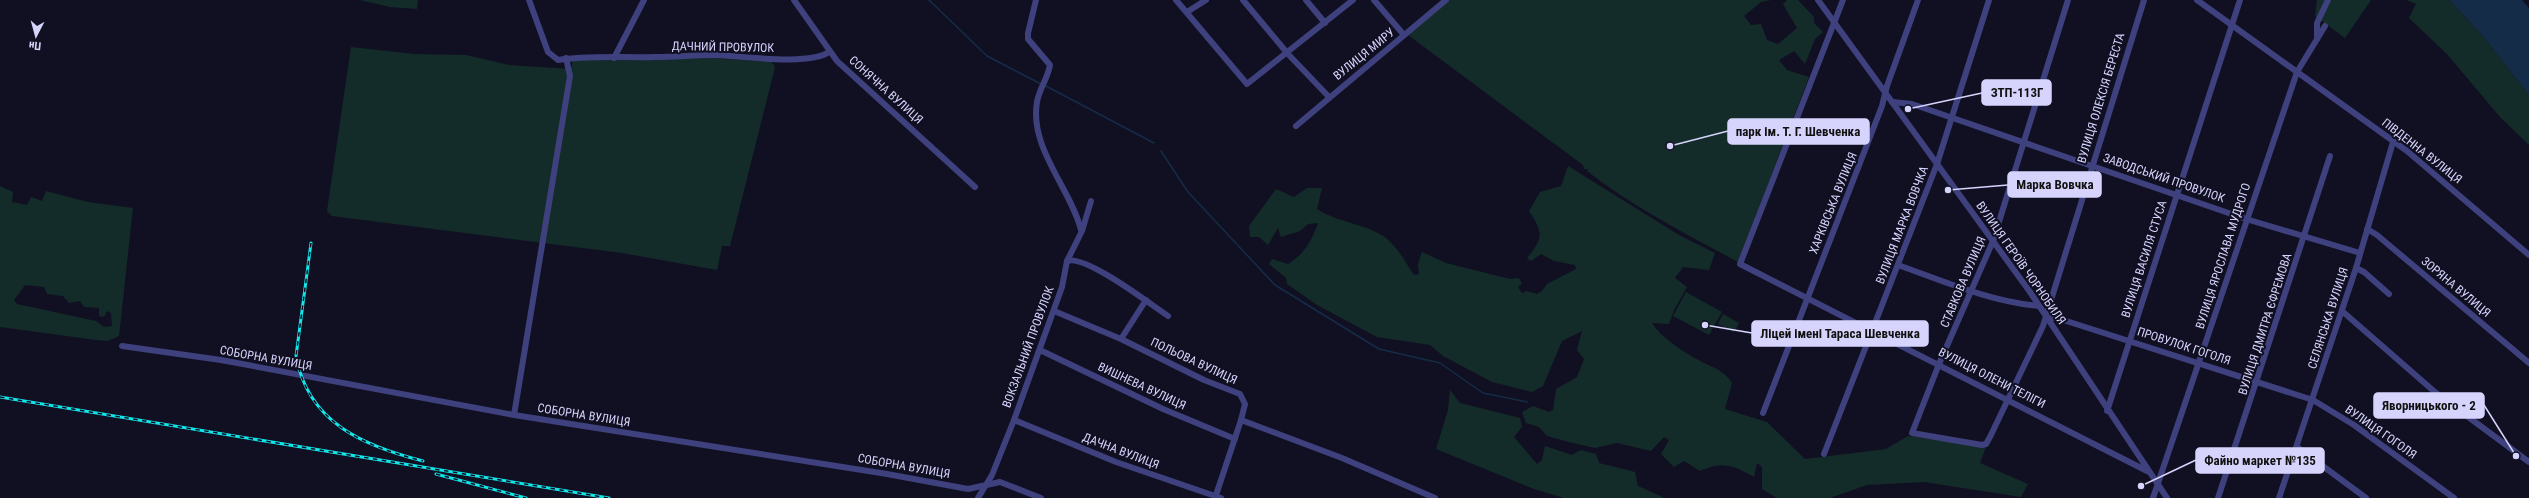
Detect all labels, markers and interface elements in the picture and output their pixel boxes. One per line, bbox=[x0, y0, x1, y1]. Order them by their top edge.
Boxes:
north arrow bbox=[16, 16, 56, 56]
street label: ВУЛИЦЯ МИРУ bbox=[1331, 25, 1398, 83]
street label: ВУЛИЦЯ ОЛЕКСІЯ БЕРЕСТА bbox=[2074, 31, 2128, 165]
text: Пн bbox=[28, 38, 42, 53]
street label: ДАЧНИЙ ПРОВУЛОК bbox=[672, 38, 775, 55]
street label: СОНЯЧНА ВУЛИЦЯ bbox=[846, 53, 926, 127]
callout: ЗТП-113Г bbox=[1982, 80, 2051, 105]
text: ЗТП-113Г bbox=[1991, 85, 2043, 100]
street label: ПІВДЕННА ВУЛИЦЯ bbox=[2379, 115, 2465, 187]
callout: парк ім. Т. Г. Шевченка bbox=[1728, 119, 1869, 144]
text: парк ім. Т. Г. Шевченка bbox=[1736, 124, 1860, 139]
street label: ХАРКІВСЬКА ВУЛИЦЯ bbox=[1806, 150, 1860, 256]
street label: ЗАВОДСЬКИЙ ПРОВУЛОК bbox=[2101, 150, 2227, 205]
street label: ВУЛИЦЯ МАРКА ВОВЧКА bbox=[1873, 164, 1931, 286]
callout: Марка Вовчка bbox=[2008, 172, 2101, 197]
text: Марка Вовчка bbox=[2016, 177, 2094, 192]
street label: ВУЛИЦЯ ЯРОСЛАВА МУДРОГО bbox=[2193, 181, 2253, 331]
street label: ВУЛИЦЯ ГЕРОЇВ ЧОРНОБИЛЯ bbox=[1973, 198, 2070, 327]
street label: ВУЛИЦЯ ВАСИЛЯ СТУСА bbox=[2118, 199, 2170, 319]
street label: СТАВКОВА ВУЛИЦЯ bbox=[1937, 234, 1989, 330]
street label: ВУЛИЦЯ ДМИТРА ЄФРЕМОВА bbox=[2235, 251, 2295, 397]
street label: ЗОРЯНА ВУЛИЦЯ bbox=[2419, 254, 2493, 320]
street label: СЕЛЯНСЬКА ВУЛИЦЯ bbox=[2305, 265, 2351, 371]
street label: ВОКЗАЛЬНИЙ ПРОВУЛОК bbox=[999, 284, 1057, 410]
callout: Ліцей імені Тараса Шевченка bbox=[1752, 321, 1928, 346]
street label: ПРОВУЛОК ГОГОЛЯ bbox=[2135, 324, 2233, 368]
text: Ліцей імені Тараса Шевченка bbox=[1760, 326, 1920, 341]
street label: ПОЛЬОВА ВУЛИЦЯ bbox=[1148, 335, 1240, 387]
street label: СОБОРНА ВУЛИЦЯ bbox=[219, 343, 313, 373]
street label: ВУЛИЦЯ ОЛЕНИ ТЕЛІГИ bbox=[1936, 345, 2048, 411]
street label: ВИШНЕВА ВУЛИЦЯ bbox=[1096, 359, 1188, 413]
callout: Яворницького - 2 bbox=[2374, 393, 2484, 418]
text: Яворницького - 2 bbox=[2381, 398, 2476, 413]
street label: СОБОРНА ВУЛИЦЯ bbox=[537, 401, 631, 429]
street label: ВУЛИЦЯ ГОГОЛЯ bbox=[2343, 402, 2419, 462]
street label: ДАЧНА ВУЛИЦЯ bbox=[1081, 430, 1161, 472]
callout: Файно маркет №135 bbox=[2196, 448, 2324, 473]
street label: СОБОРНА ВУЛИЦЯ bbox=[857, 451, 951, 481]
text: Файно маркет №135 bbox=[2204, 453, 2316, 468]

